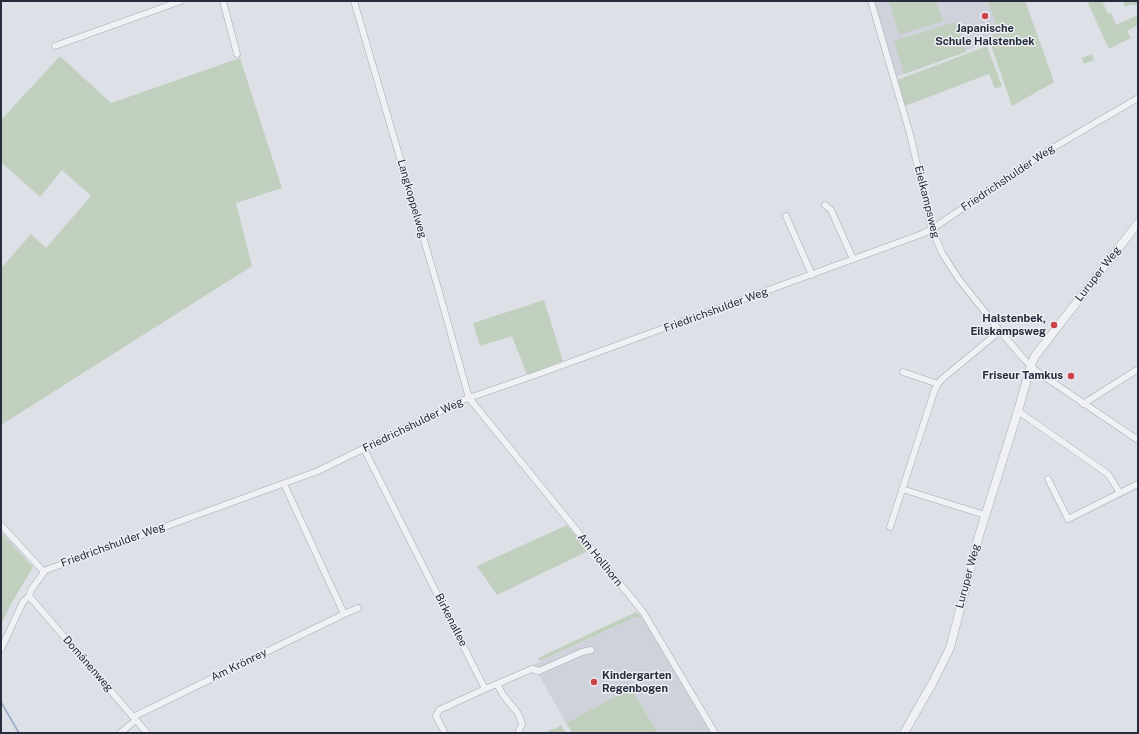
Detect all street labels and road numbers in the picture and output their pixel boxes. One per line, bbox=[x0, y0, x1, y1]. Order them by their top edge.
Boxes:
street label: Friedrichshulder Weg bbox=[959, 142, 1057, 214]
street label: Langkoppelweg bbox=[394, 158, 430, 240]
street label: Eielkampsweg bbox=[912, 164, 942, 240]
street label: Luruper Weg bbox=[1072, 244, 1124, 304]
street label: Friedrichshulder Weg bbox=[662, 285, 770, 335]
street label: Friedrichshulder Weg bbox=[361, 395, 465, 455]
street label: Friedrichshulder Weg bbox=[59, 520, 167, 570]
street label: Am Hollhorn bbox=[575, 531, 625, 589]
street label: Luruper Weg bbox=[953, 542, 983, 610]
street label: Birkenallee bbox=[432, 591, 470, 649]
street label: Domänenweg bbox=[60, 633, 116, 695]
street label: Am Krönrey bbox=[209, 646, 269, 684]

